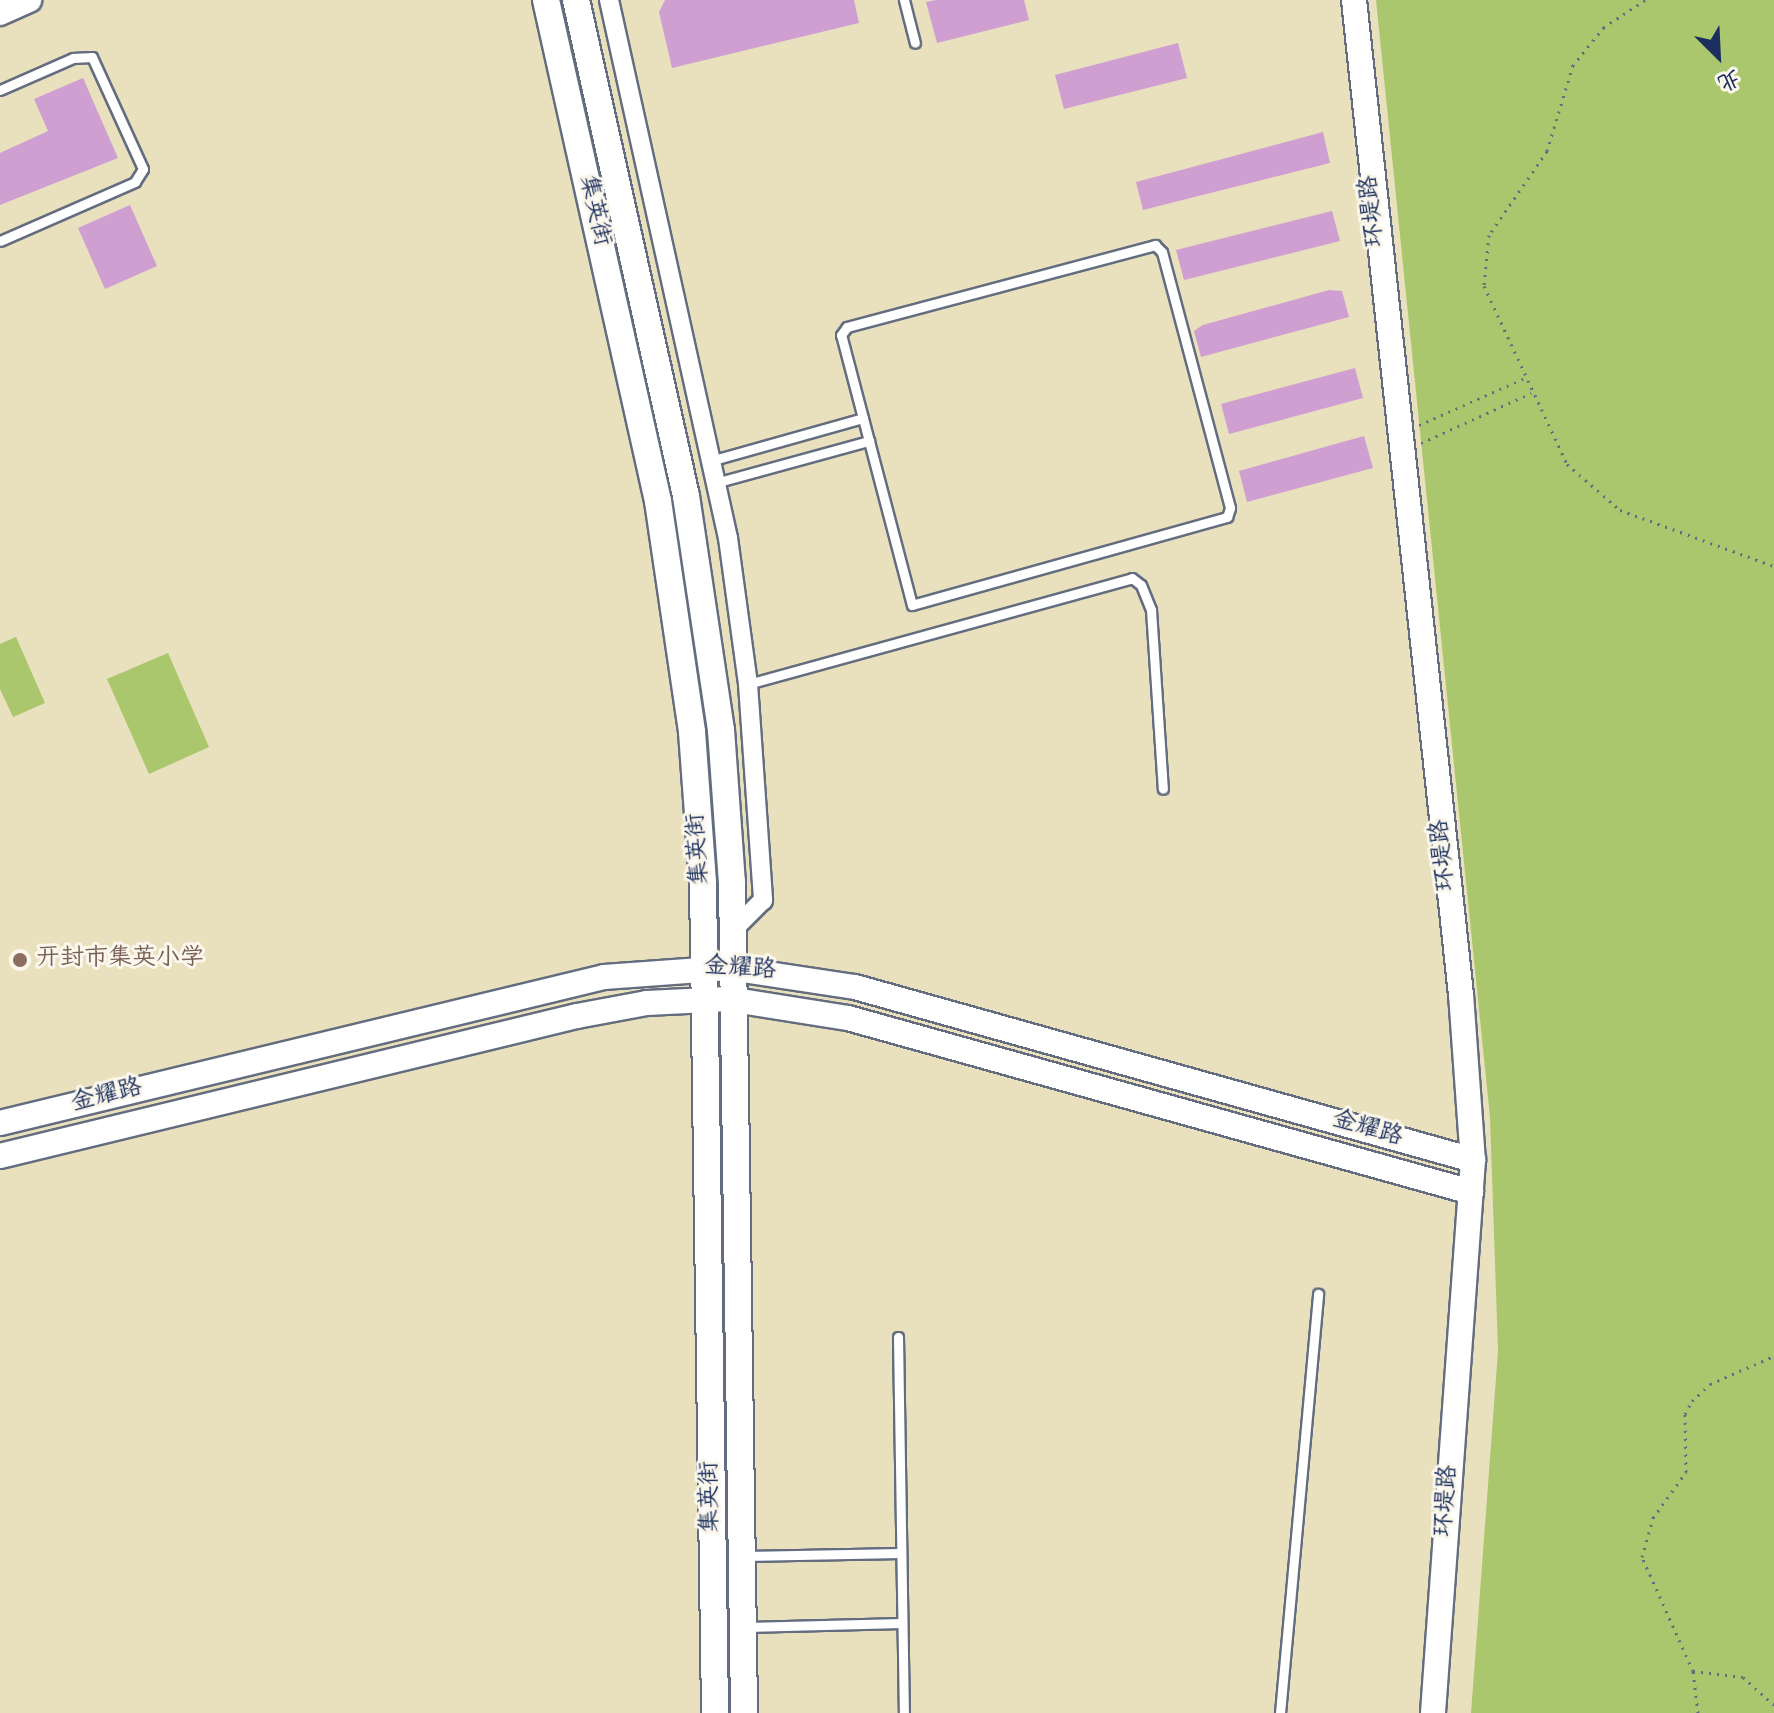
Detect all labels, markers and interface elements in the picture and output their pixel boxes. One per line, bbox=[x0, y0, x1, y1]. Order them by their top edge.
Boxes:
north arrow bbox=[1678, 16, 1758, 96]
text: 北 bbox=[1712, 62, 1743, 94]
street label: 集英街 bbox=[571, 173, 615, 249]
street label: 环堤路 bbox=[1356, 174, 1392, 248]
street label: 集英街 bbox=[683, 812, 717, 886]
street label: 环堤路 bbox=[1427, 818, 1463, 892]
place label: 开封市集英小学 bbox=[36, 946, 204, 974]
marker: 开封市集英小学 bbox=[11, 951, 29, 969]
street label: 金耀路 bbox=[703, 953, 777, 987]
street label: 金耀路 bbox=[69, 1074, 145, 1120]
street label: 金耀路 bbox=[1328, 1106, 1406, 1154]
street label: 集英街 bbox=[697, 1461, 727, 1533]
street label: 环堤路 bbox=[1431, 1464, 1465, 1538]

